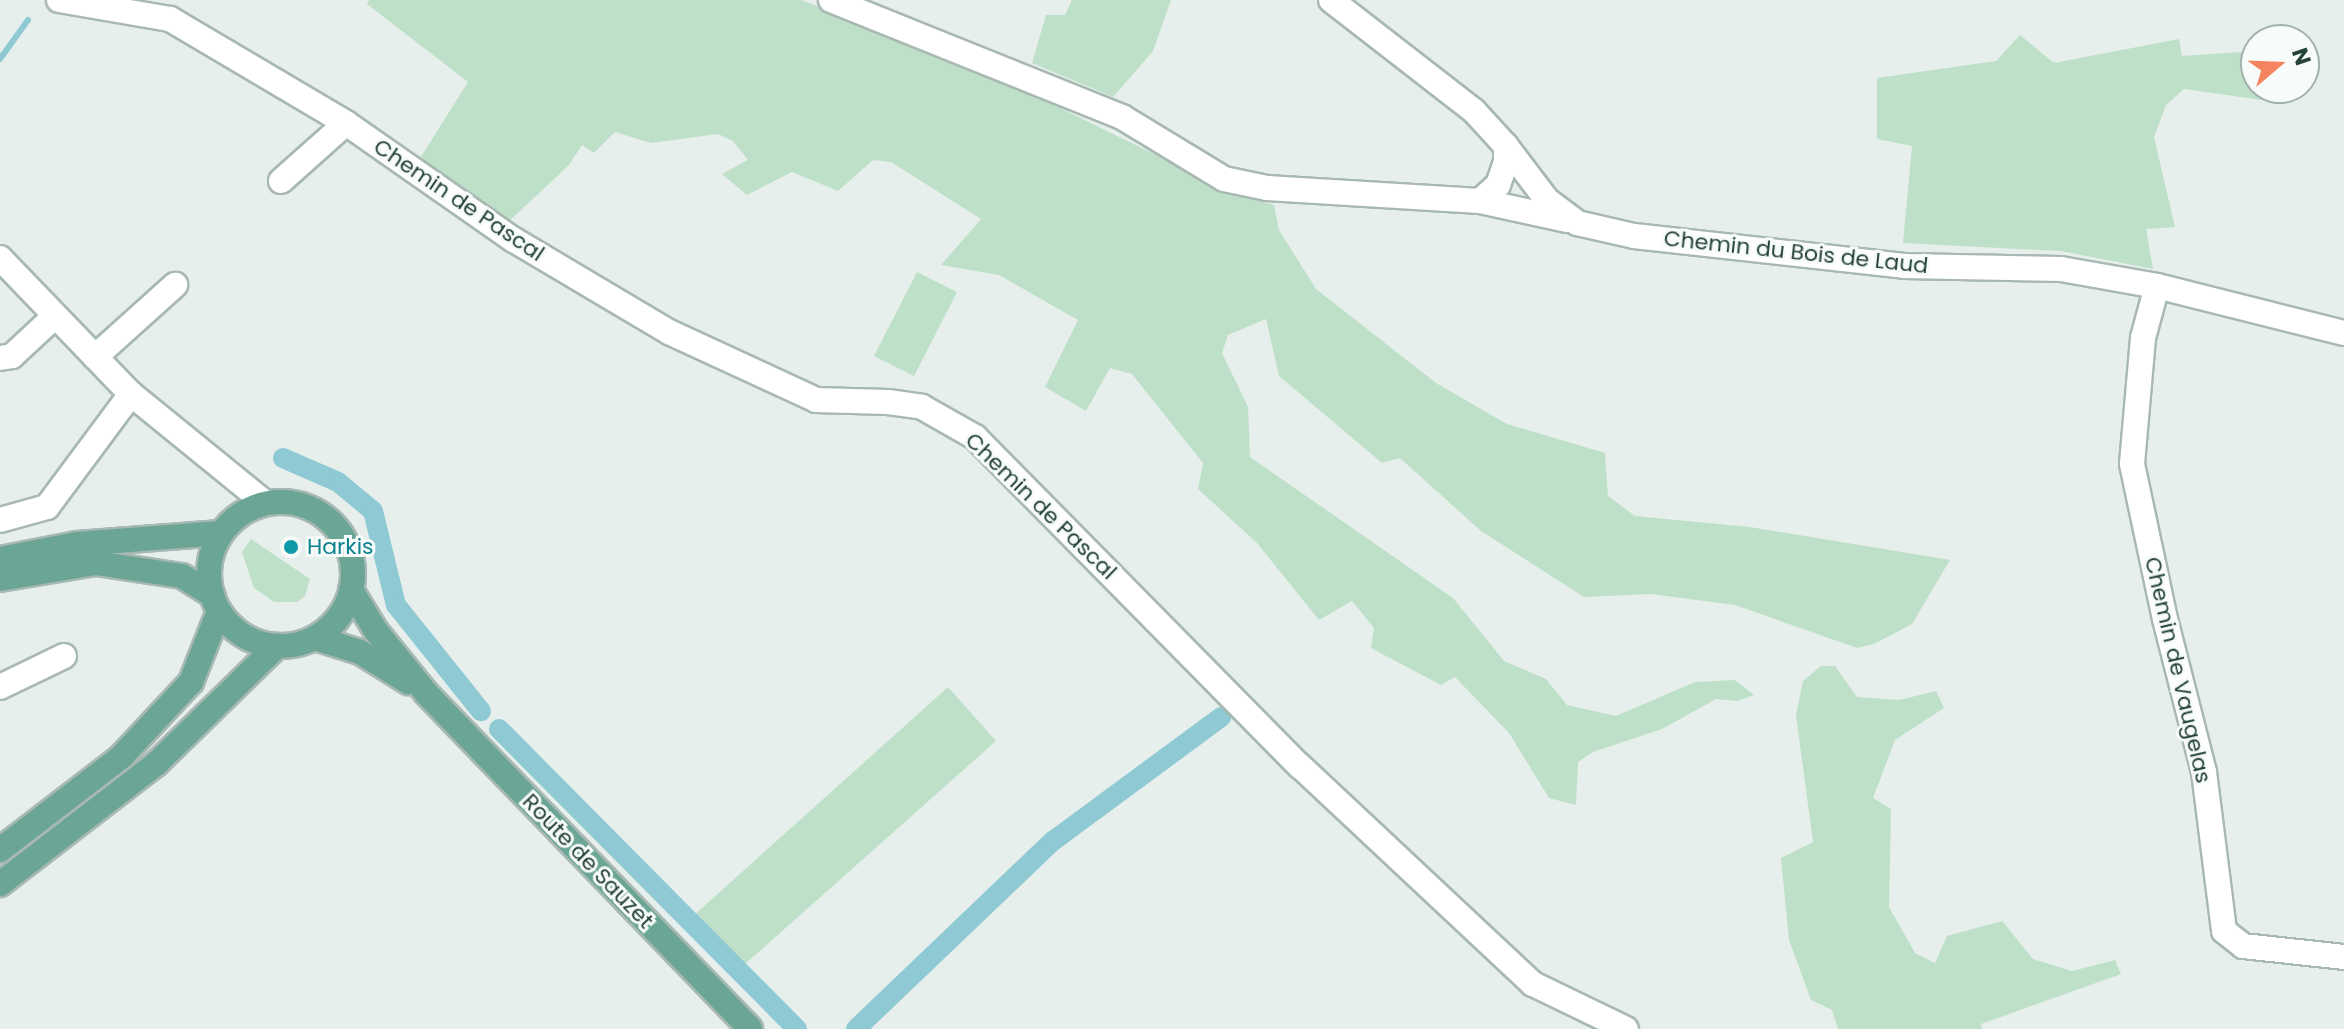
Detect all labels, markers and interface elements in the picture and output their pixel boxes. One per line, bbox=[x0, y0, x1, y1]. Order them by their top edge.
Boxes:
north arrow bbox=[2240, 24, 2320, 104]
text: N bbox=[2284, 44, 2319, 70]
street label: Chemin de Pascal bbox=[369, 133, 549, 267]
street label: Chemin du Bois de Laud bbox=[1663, 225, 1929, 279]
street label: Chemin de Pascal bbox=[960, 427, 1122, 585]
place label: Harkis bbox=[307, 534, 374, 560]
marker: Harkis bbox=[282, 538, 300, 556]
street label: Chemin de Vaugelas bbox=[2139, 554, 2217, 786]
street label: Route de Sauzet bbox=[517, 788, 659, 934]

